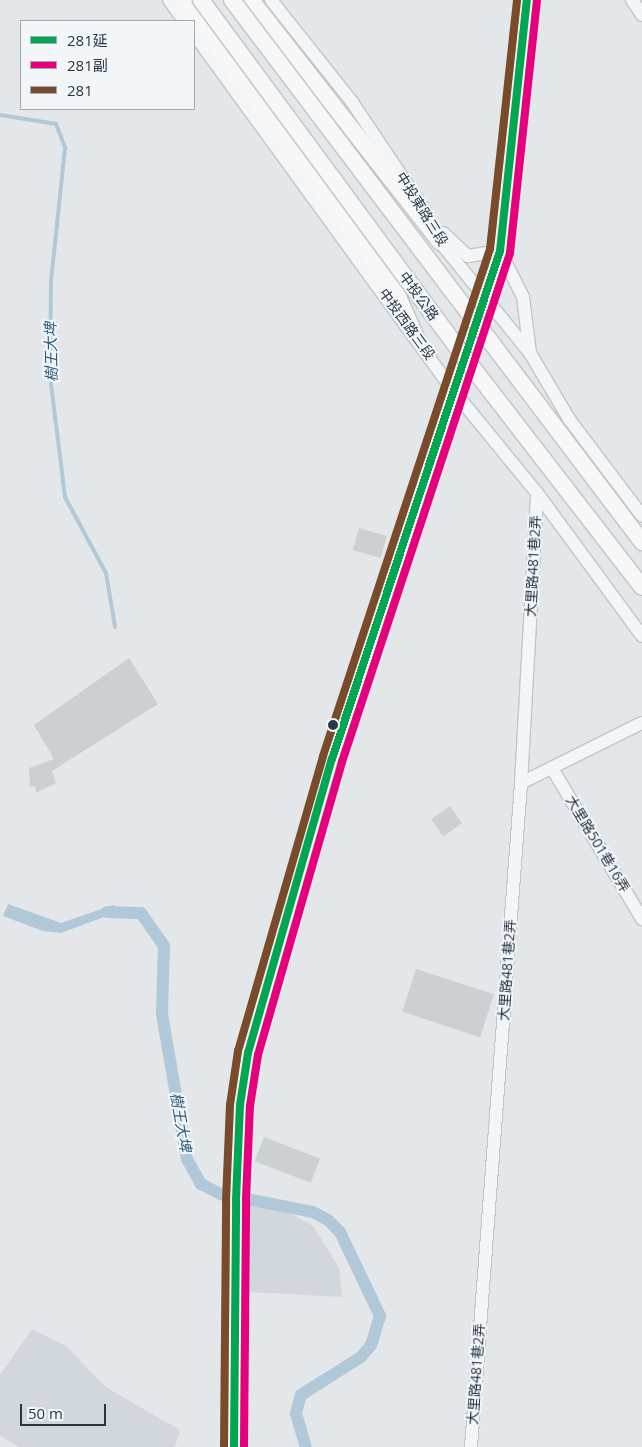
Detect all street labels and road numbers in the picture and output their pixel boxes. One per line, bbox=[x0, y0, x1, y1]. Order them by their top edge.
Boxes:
street label: 中投東路三段 bbox=[393, 169, 451, 249]
street label: 中投公路 bbox=[396, 268, 442, 324]
street label: 中投西路三段 bbox=[376, 285, 438, 363]
street label: 大里路481巷2弄 bbox=[522, 515, 544, 617]
street label: 大里路501巷16弄 bbox=[562, 793, 634, 895]
street label: 大里路481巷2弄 bbox=[495, 919, 519, 1021]
street label: 大里路481巷2弄 bbox=[464, 1323, 488, 1425]

